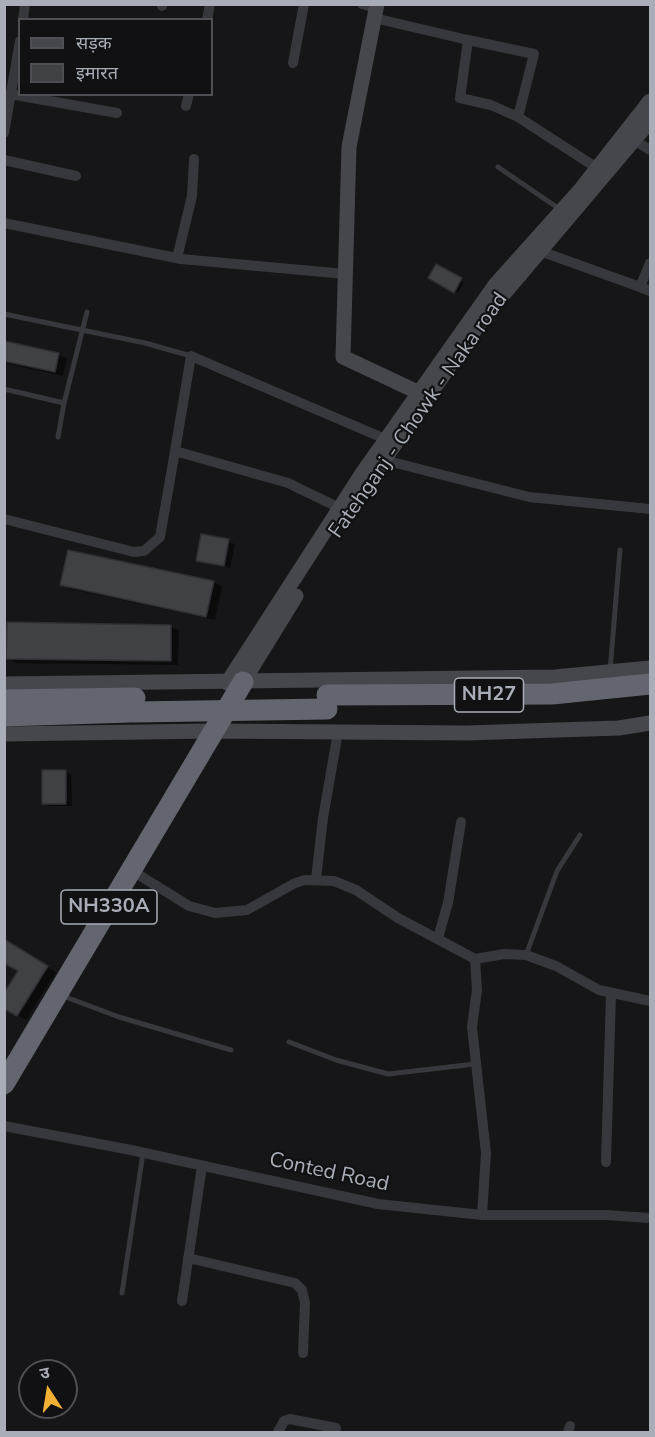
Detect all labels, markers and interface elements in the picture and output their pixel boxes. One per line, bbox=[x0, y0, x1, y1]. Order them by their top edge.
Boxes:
legend bbox=[18, 18, 213, 96]
text: सड़क bbox=[76, 31, 112, 55]
text: इमारत bbox=[76, 61, 118, 85]
street label: Fatehganj - Chowk - Naka road bbox=[324, 288, 514, 544]
road number: NH27 bbox=[454, 678, 524, 712]
road number: NH330A bbox=[61, 890, 157, 924]
street label: Conted Road bbox=[267, 1148, 391, 1198]
north arrow bbox=[18, 1359, 78, 1419]
text: उ bbox=[38, 1362, 52, 1385]

